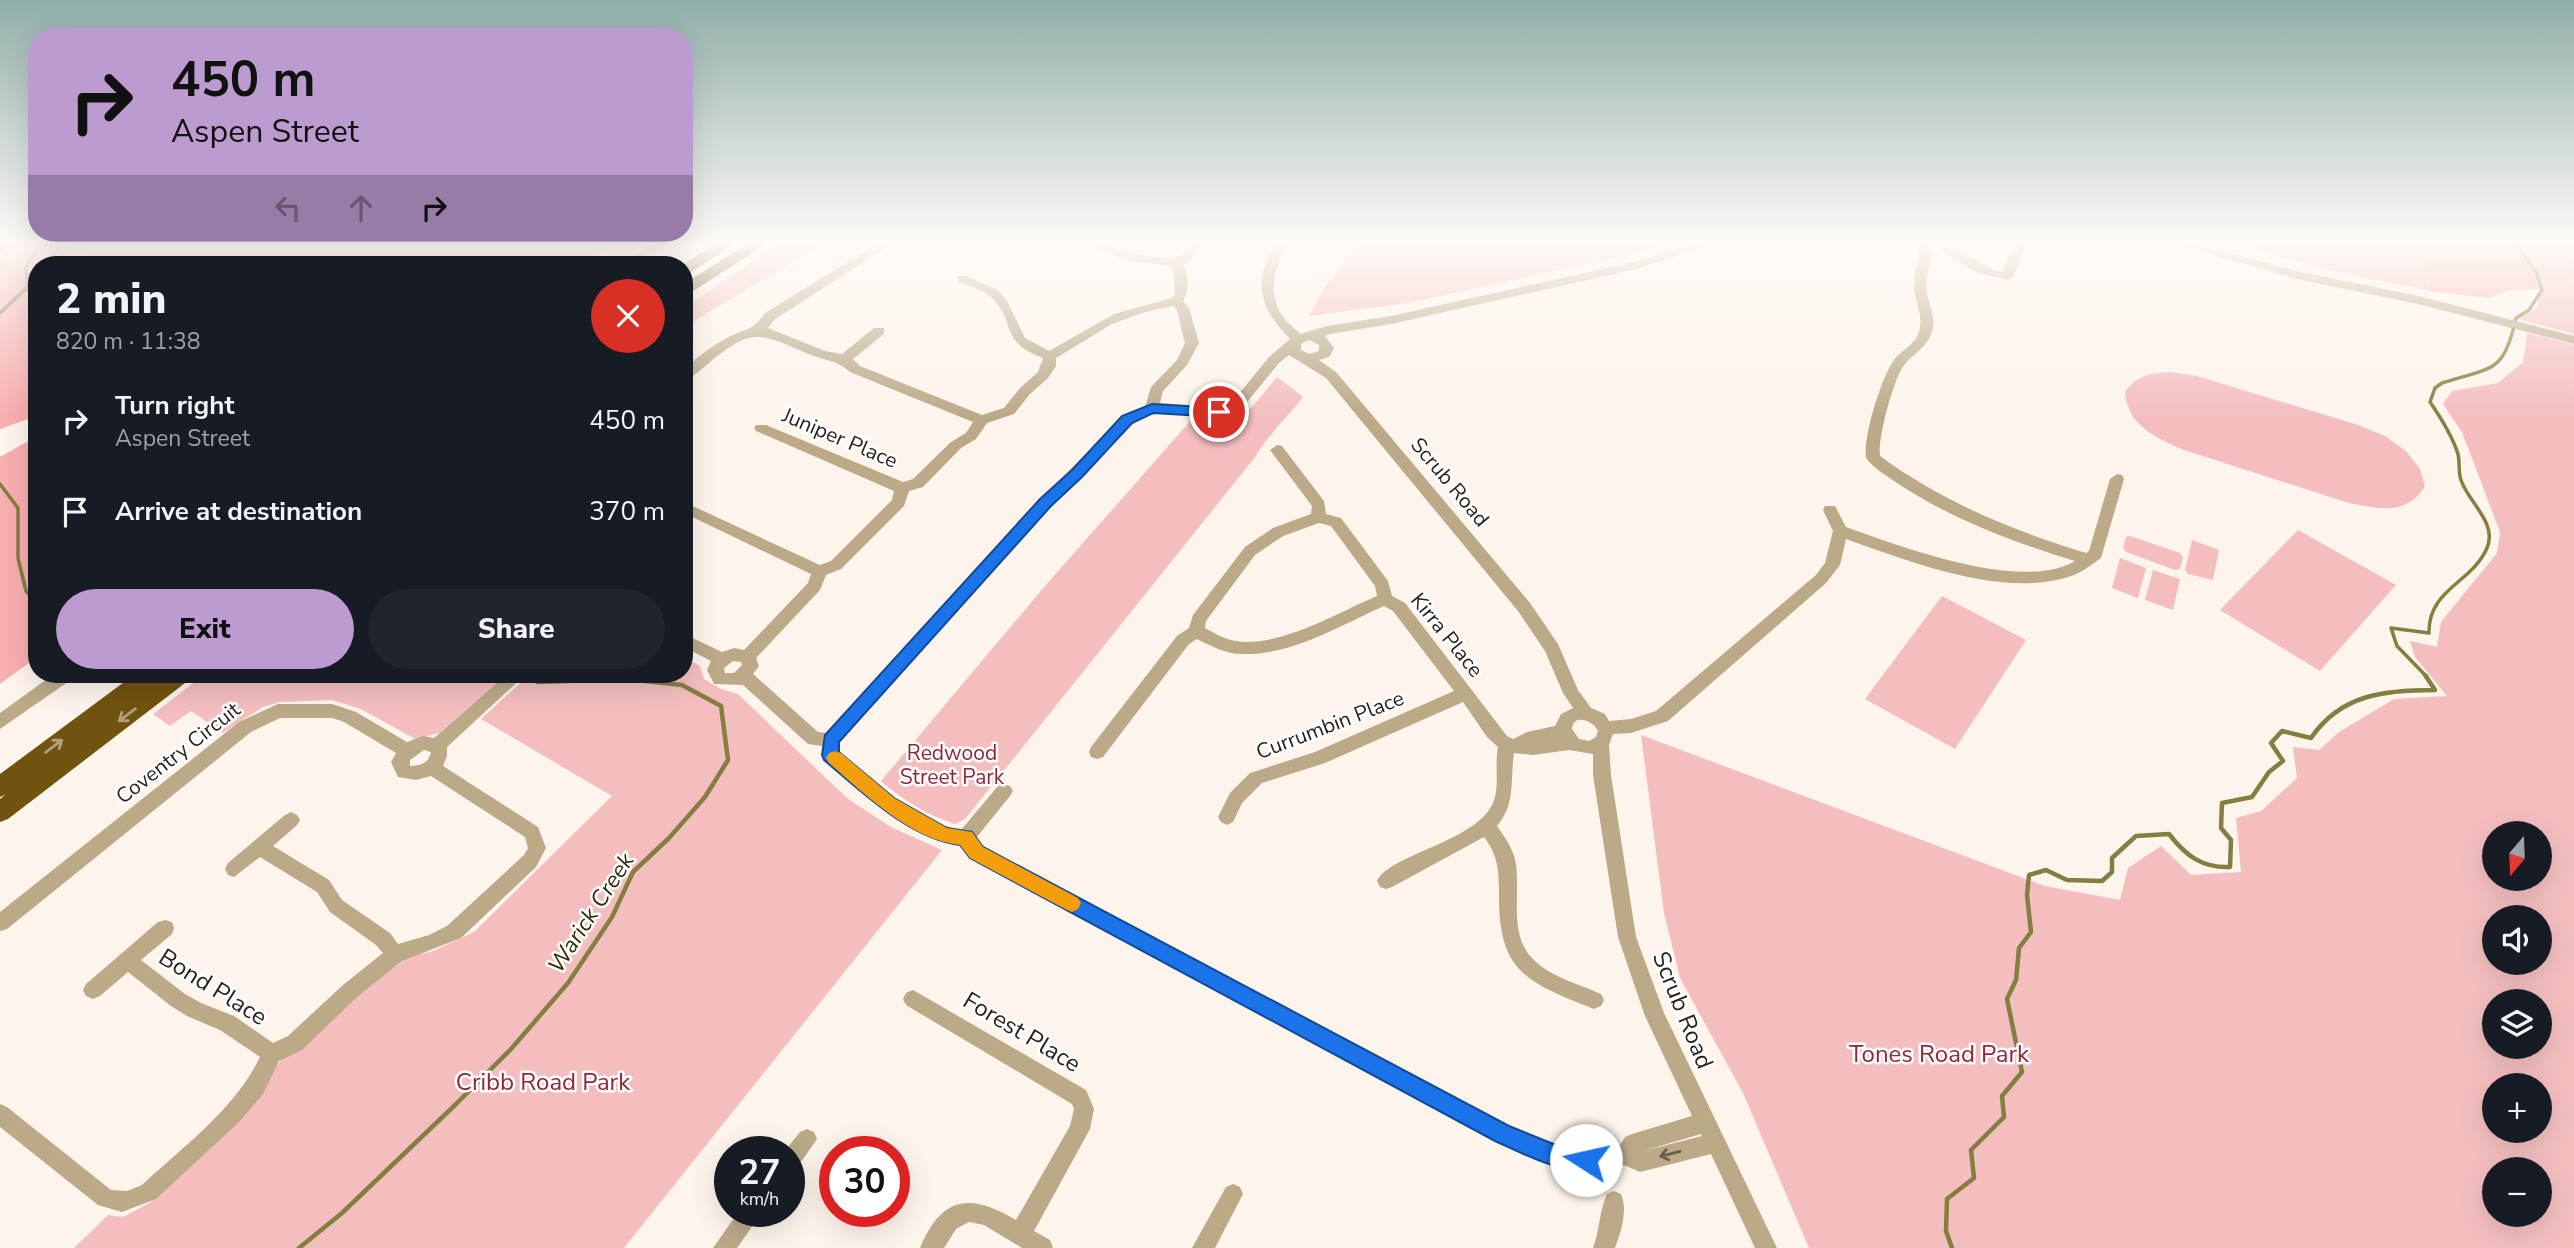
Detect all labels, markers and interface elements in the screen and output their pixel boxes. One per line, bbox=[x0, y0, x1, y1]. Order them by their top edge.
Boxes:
text: 450 m bbox=[171, 46, 315, 113]
icon: right bbox=[56, 56, 147, 147]
text: Aspen Street bbox=[171, 110, 359, 153]
icon: left bbox=[269, 189, 307, 227]
icon: ahead bbox=[342, 189, 380, 227]
icon: right bbox=[415, 189, 453, 227]
text: 2 min bbox=[56, 271, 166, 328]
button: close bbox=[591, 279, 665, 353]
text: 820 m · 11:38 bbox=[56, 326, 201, 357]
pin bbox=[1189, 382, 1249, 442]
text: Turn right bbox=[115, 388, 234, 423]
icon: arrive bbox=[1200, 393, 1238, 431]
street label: Juniper Place bbox=[777, 401, 902, 475]
icon: right bbox=[56, 402, 94, 440]
text: 450 m bbox=[589, 403, 665, 438]
text: Aspen Street bbox=[115, 423, 250, 454]
street label: Scrub Road bbox=[1404, 431, 1496, 533]
icon: arrive bbox=[56, 493, 94, 531]
text: Arrive at destination bbox=[115, 494, 362, 529]
text: 370 m bbox=[589, 494, 665, 529]
street label: Kirra Place bbox=[1404, 587, 1490, 683]
button: Exit bbox=[56, 589, 354, 669]
button: Share bbox=[368, 589, 665, 669]
street label: Currumbin Place bbox=[1252, 684, 1408, 766]
street label: Coventry Circuit bbox=[110, 695, 246, 810]
one-way arrow bbox=[118, 708, 136, 723]
one-way arrow bbox=[45, 739, 63, 754]
park label: Redwood Street Park bbox=[900, 739, 1005, 791]
north arrow bbox=[2482, 821, 2552, 891]
map controls bbox=[2482, 821, 2552, 1227]
water label: Warick Creek bbox=[541, 847, 642, 979]
button: sound bbox=[2482, 905, 2552, 975]
street label: Bond Place bbox=[153, 941, 273, 1033]
street label: Scrub Road bbox=[1645, 947, 1721, 1073]
street label: Forest Place bbox=[957, 984, 1087, 1080]
button: layers bbox=[2482, 989, 2552, 1059]
park label: Tones Road Park bbox=[1849, 1038, 2030, 1070]
park label: Cribb Road Park bbox=[456, 1066, 631, 1098]
button: + bbox=[2482, 1073, 2552, 1143]
position arrow bbox=[1549, 1123, 1623, 1197]
speed limit sign: 30 bbox=[819, 1136, 910, 1227]
one-way arrow bbox=[1659, 1148, 1681, 1161]
text: 27 bbox=[738, 1149, 781, 1196]
button: − bbox=[2482, 1157, 2552, 1227]
text: km/h bbox=[740, 1187, 779, 1211]

